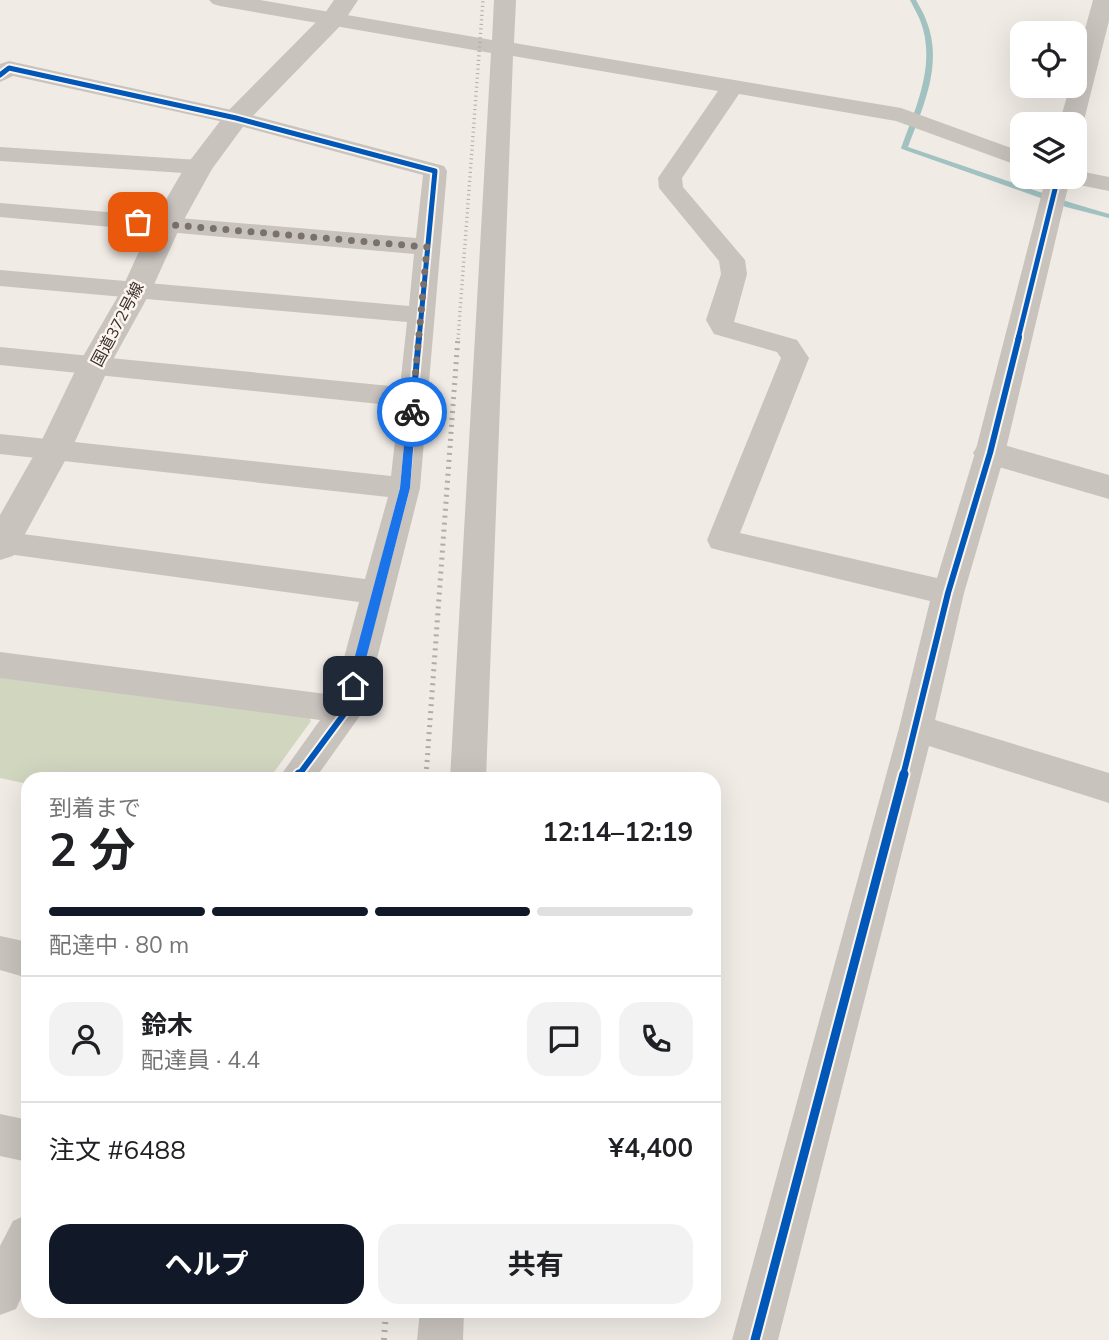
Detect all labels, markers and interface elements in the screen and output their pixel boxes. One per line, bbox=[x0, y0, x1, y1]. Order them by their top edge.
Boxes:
map controls bbox=[1010, 21, 1087, 189]
button: locate bbox=[1010, 21, 1087, 98]
button: layers bbox=[1010, 112, 1087, 189]
pin bbox=[108, 192, 168, 252]
icon: bag bbox=[119, 203, 157, 241]
street label: 国道372号線 bbox=[86, 278, 148, 370]
courier bbox=[377, 377, 447, 447]
icon: bike bbox=[393, 393, 431, 431]
pin bbox=[323, 656, 383, 716]
icon: home bbox=[334, 667, 372, 705]
text: 到着まで bbox=[49, 793, 141, 822]
text: 12:14–12:19 bbox=[542, 815, 693, 848]
text: 2 分 bbox=[49, 820, 135, 878]
text: 配達中 · 80 m bbox=[49, 930, 189, 959]
button: person bbox=[49, 1002, 123, 1076]
button: chat bbox=[527, 1002, 601, 1076]
button: phone bbox=[619, 1002, 693, 1076]
text: 鈴木 bbox=[141, 1008, 193, 1041]
text: 配達員 · 4.4 bbox=[141, 1045, 260, 1074]
text: ¥4,400 bbox=[609, 1131, 693, 1164]
text: 注文 #6488 bbox=[49, 1133, 186, 1166]
button: ヘルプ bbox=[49, 1224, 364, 1304]
button: 共有 bbox=[378, 1224, 693, 1304]

